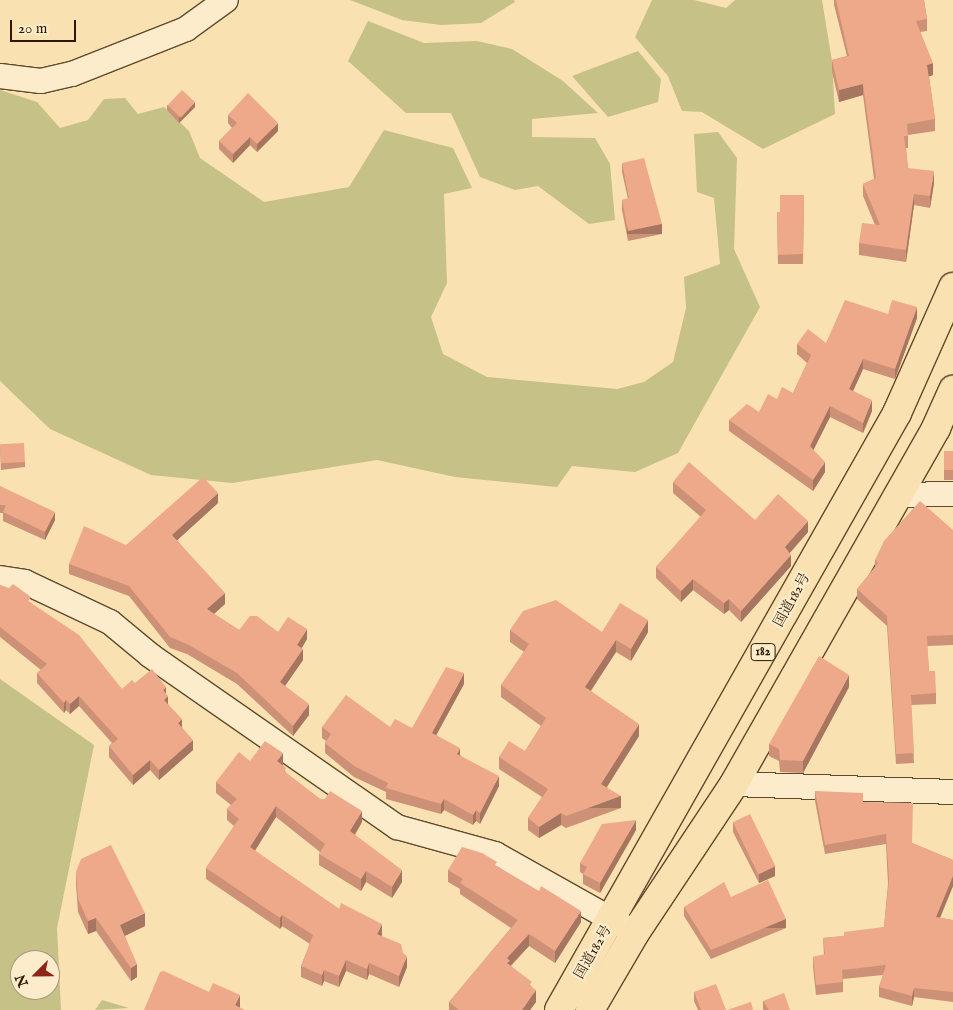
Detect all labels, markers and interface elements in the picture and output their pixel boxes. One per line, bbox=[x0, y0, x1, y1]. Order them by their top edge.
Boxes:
scale bar bbox=[12, 10, 79, 42]
text: 20 m bbox=[18, 19, 47, 38]
street label: 国道182号 bbox=[770, 570, 814, 630]
road number: 182 bbox=[750, 642, 776, 662]
street label: 国道182号 bbox=[571, 922, 615, 982]
north arrow bbox=[10, 950, 60, 1000]
text: N bbox=[11, 971, 33, 990]

